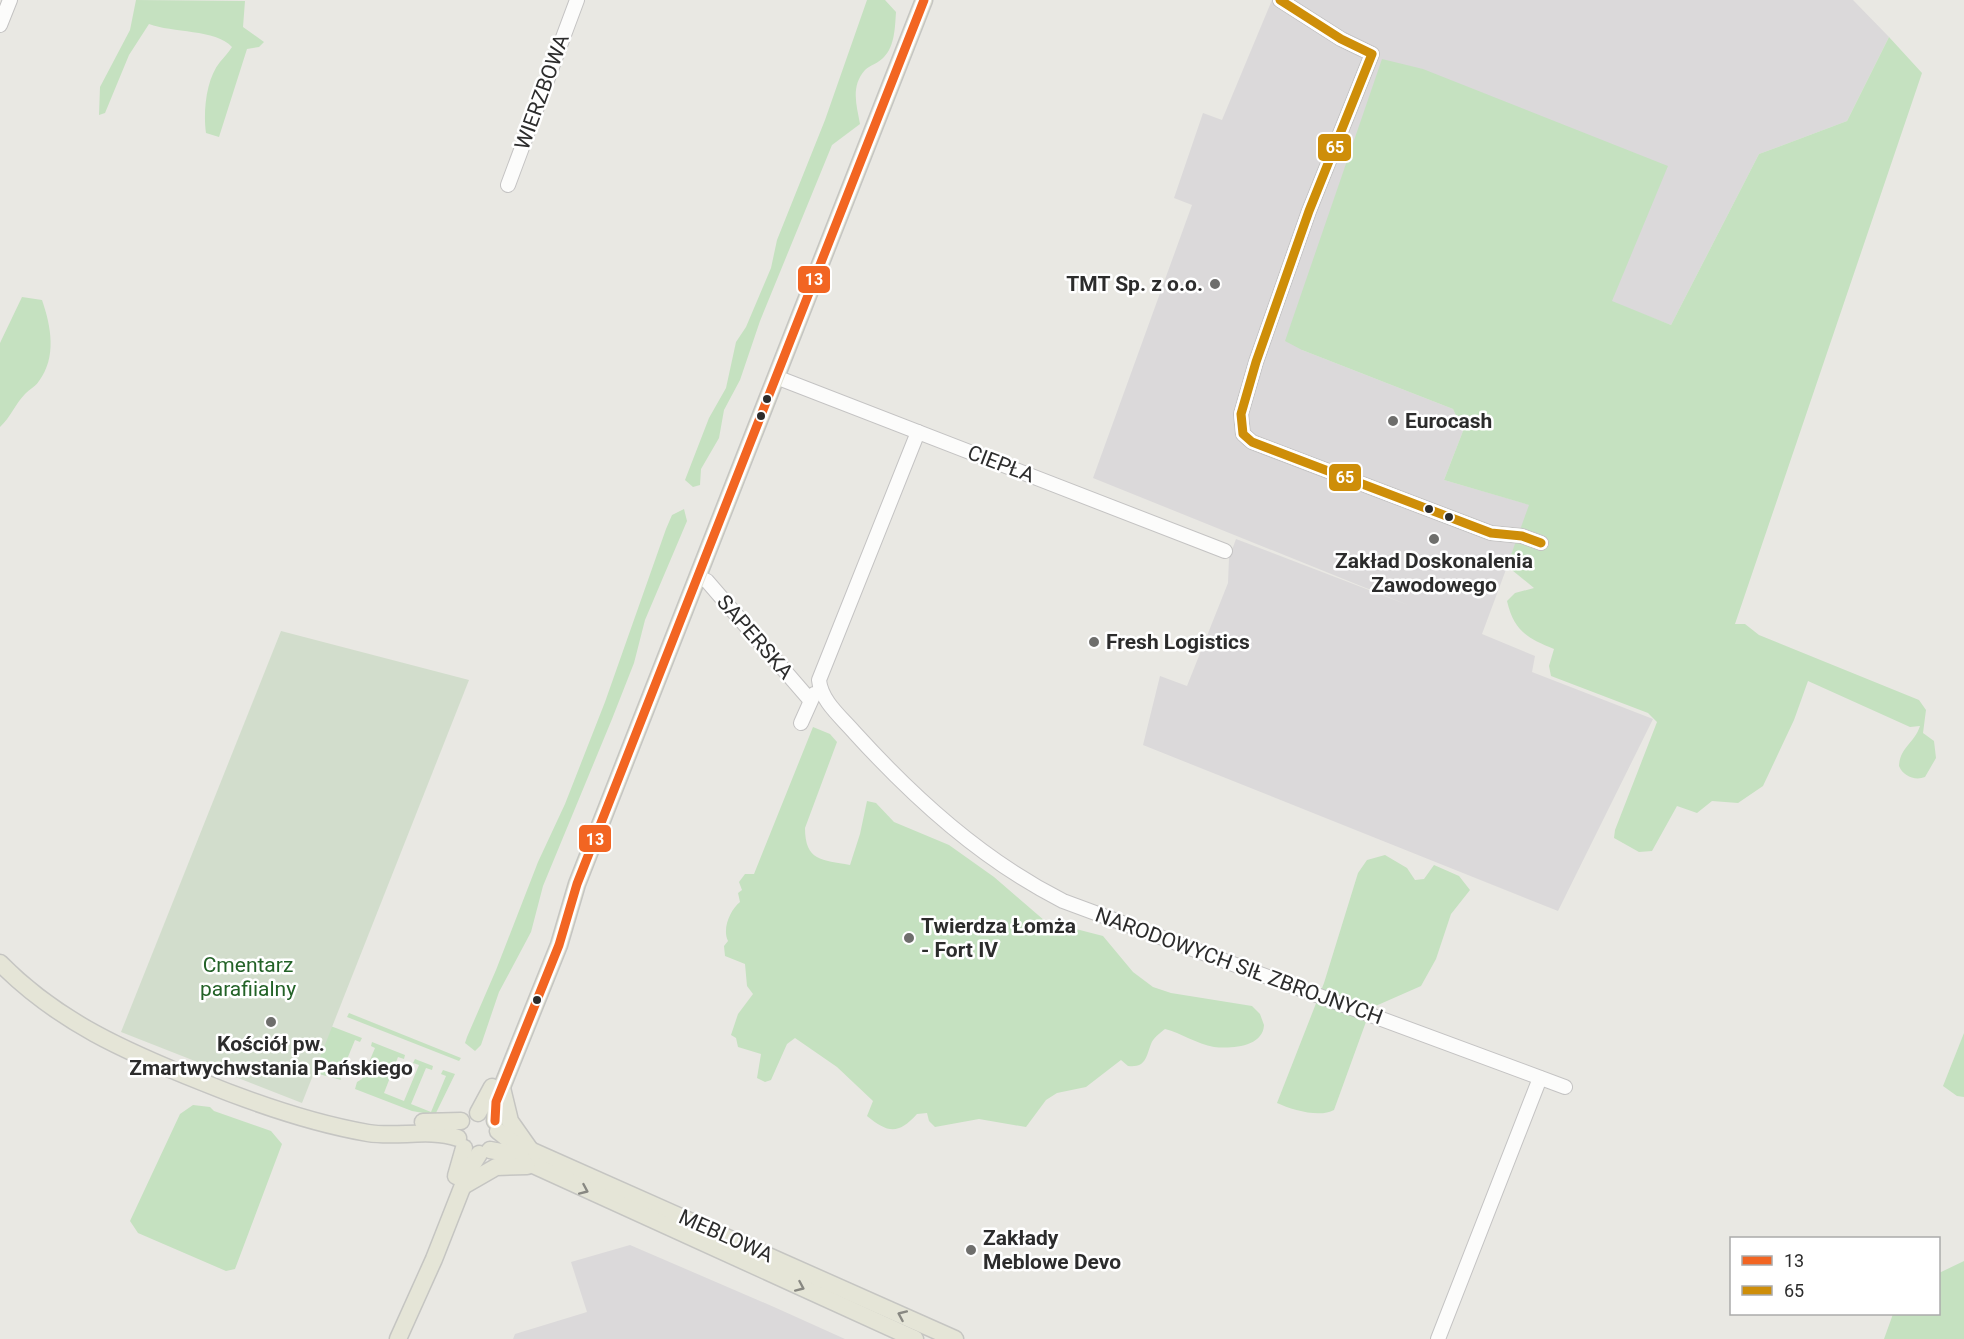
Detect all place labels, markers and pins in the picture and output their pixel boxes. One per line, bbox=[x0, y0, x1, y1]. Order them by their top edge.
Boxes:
place label: TMT Sp. z o.o. bbox=[1066, 272, 1203, 296]
marker: TMT Sp. z o.o. bbox=[1208, 277, 1222, 291]
unlabelled marker bbox=[761, 393, 773, 405]
place label: Eurocash bbox=[1405, 409, 1492, 433]
unlabelled marker bbox=[755, 410, 767, 422]
marker: Eurocash bbox=[1386, 414, 1400, 428]
unlabelled marker bbox=[1423, 503, 1435, 515]
unlabelled marker bbox=[1443, 511, 1455, 523]
marker: Zakład Doskonalenia Zawodowego bbox=[1427, 532, 1441, 546]
place label: Zakład Doskonalenia Zawodowego bbox=[1335, 549, 1533, 597]
place label: Fresh Logistics bbox=[1106, 630, 1250, 654]
marker: Fresh Logistics bbox=[1087, 635, 1101, 649]
place label: Twierdza Łomża - Fort IV bbox=[921, 914, 1076, 962]
marker: Twierdza Łomża - Fort IV bbox=[902, 931, 916, 945]
unlabelled marker bbox=[531, 994, 543, 1006]
marker: Kościół pw. Zmartwychwstania Pańskiego bbox=[264, 1015, 278, 1029]
place label: Kościół pw. Zmartwychwstania Pańskiego bbox=[129, 1032, 413, 1080]
place label: Zakłady Meblowe Devo bbox=[983, 1226, 1121, 1274]
marker: Zakłady Meblowe Devo bbox=[964, 1243, 978, 1257]

